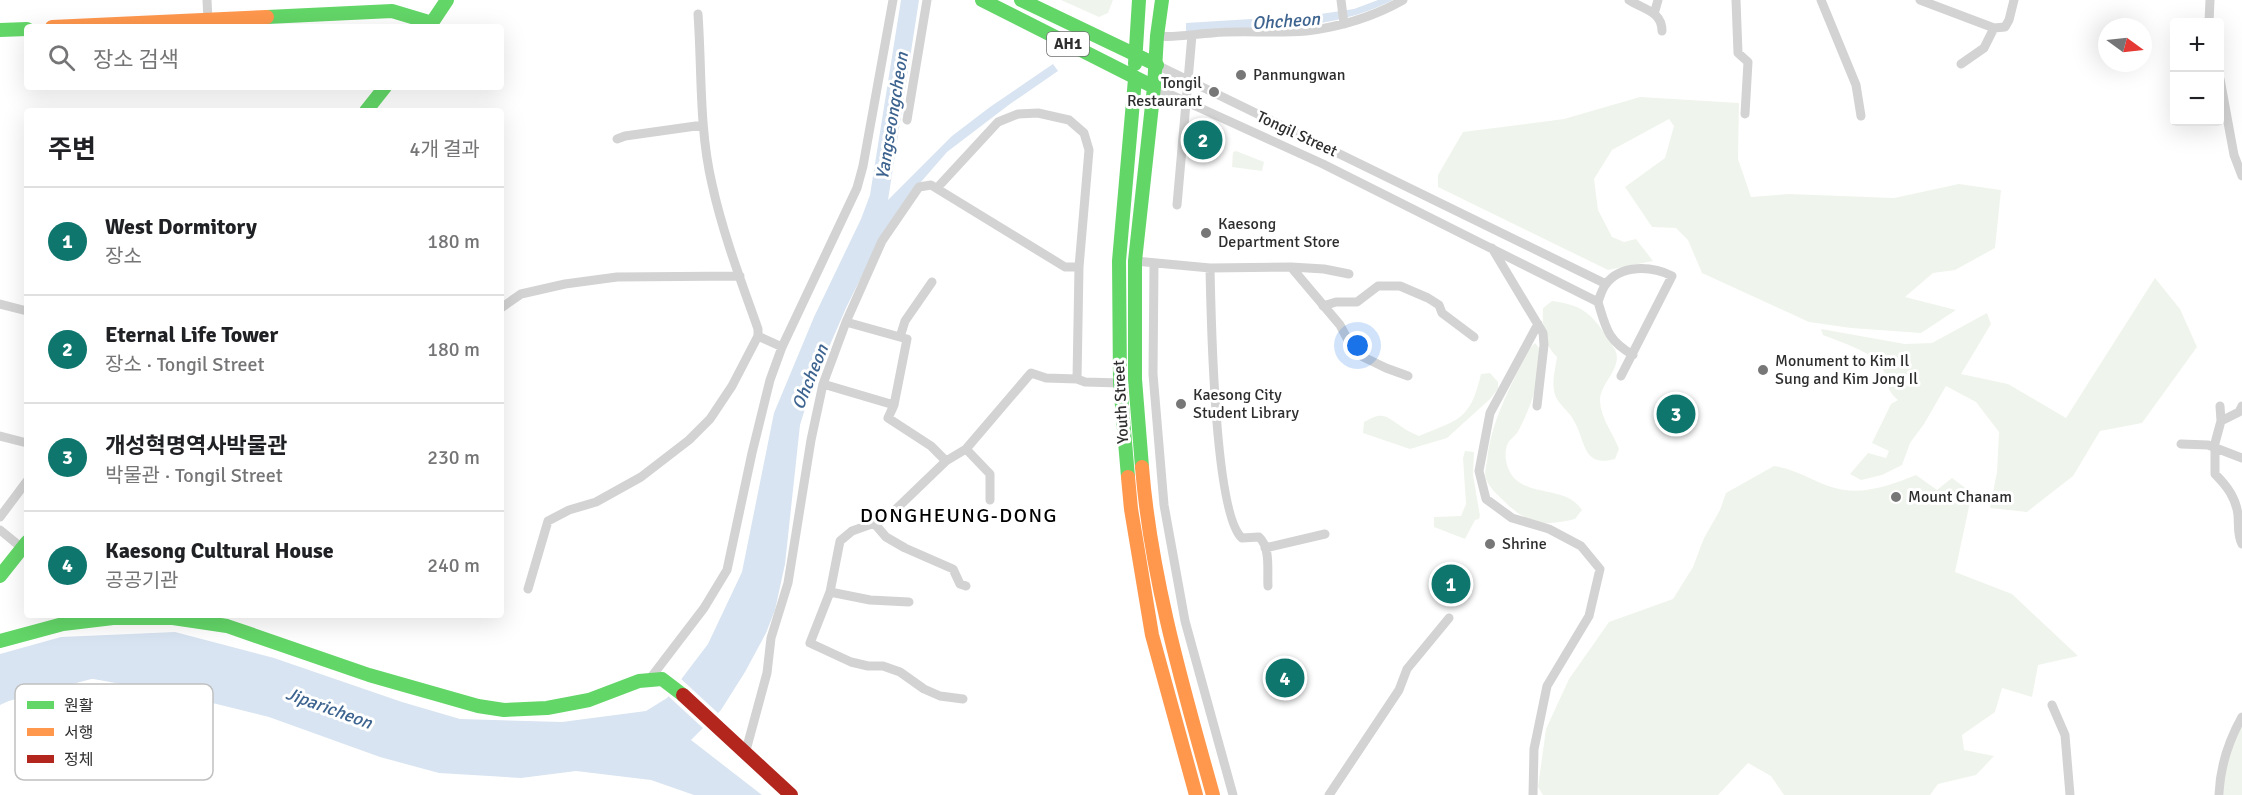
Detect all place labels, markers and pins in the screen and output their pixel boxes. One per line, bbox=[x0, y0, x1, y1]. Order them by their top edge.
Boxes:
place label: Panmungwan bbox=[1253, 65, 1346, 85]
marker: Panmungwan bbox=[1234, 68, 1248, 82]
place label: Tongil Restaurant bbox=[1127, 73, 1202, 111]
marker: Tongil Restaurant bbox=[1207, 85, 1221, 99]
pin: 2 bbox=[1184, 118, 1222, 162]
place label: Kaesong Department Store bbox=[1218, 214, 1340, 252]
marker: Kaesong Department Store bbox=[1199, 226, 1213, 240]
place label: Monument to Kim Il Sung and Kim Jong Il bbox=[1775, 351, 1918, 389]
marker: Monument to Kim Il Sung and Kim Jong Il bbox=[1756, 363, 1770, 377]
place label: Kaesong City Student Library bbox=[1193, 385, 1300, 423]
pin: 3 bbox=[1656, 392, 1696, 436]
marker: Kaesong City Student Library bbox=[1174, 397, 1188, 411]
place label: Mount Chanam bbox=[1908, 487, 2012, 507]
marker: Mount Chanam bbox=[1889, 490, 1903, 504]
place label: Shrine bbox=[1502, 534, 1547, 554]
marker: Shrine bbox=[1483, 537, 1497, 551]
pin: 1 bbox=[1432, 562, 1470, 606]
pin: 4 bbox=[1266, 656, 1304, 700]

